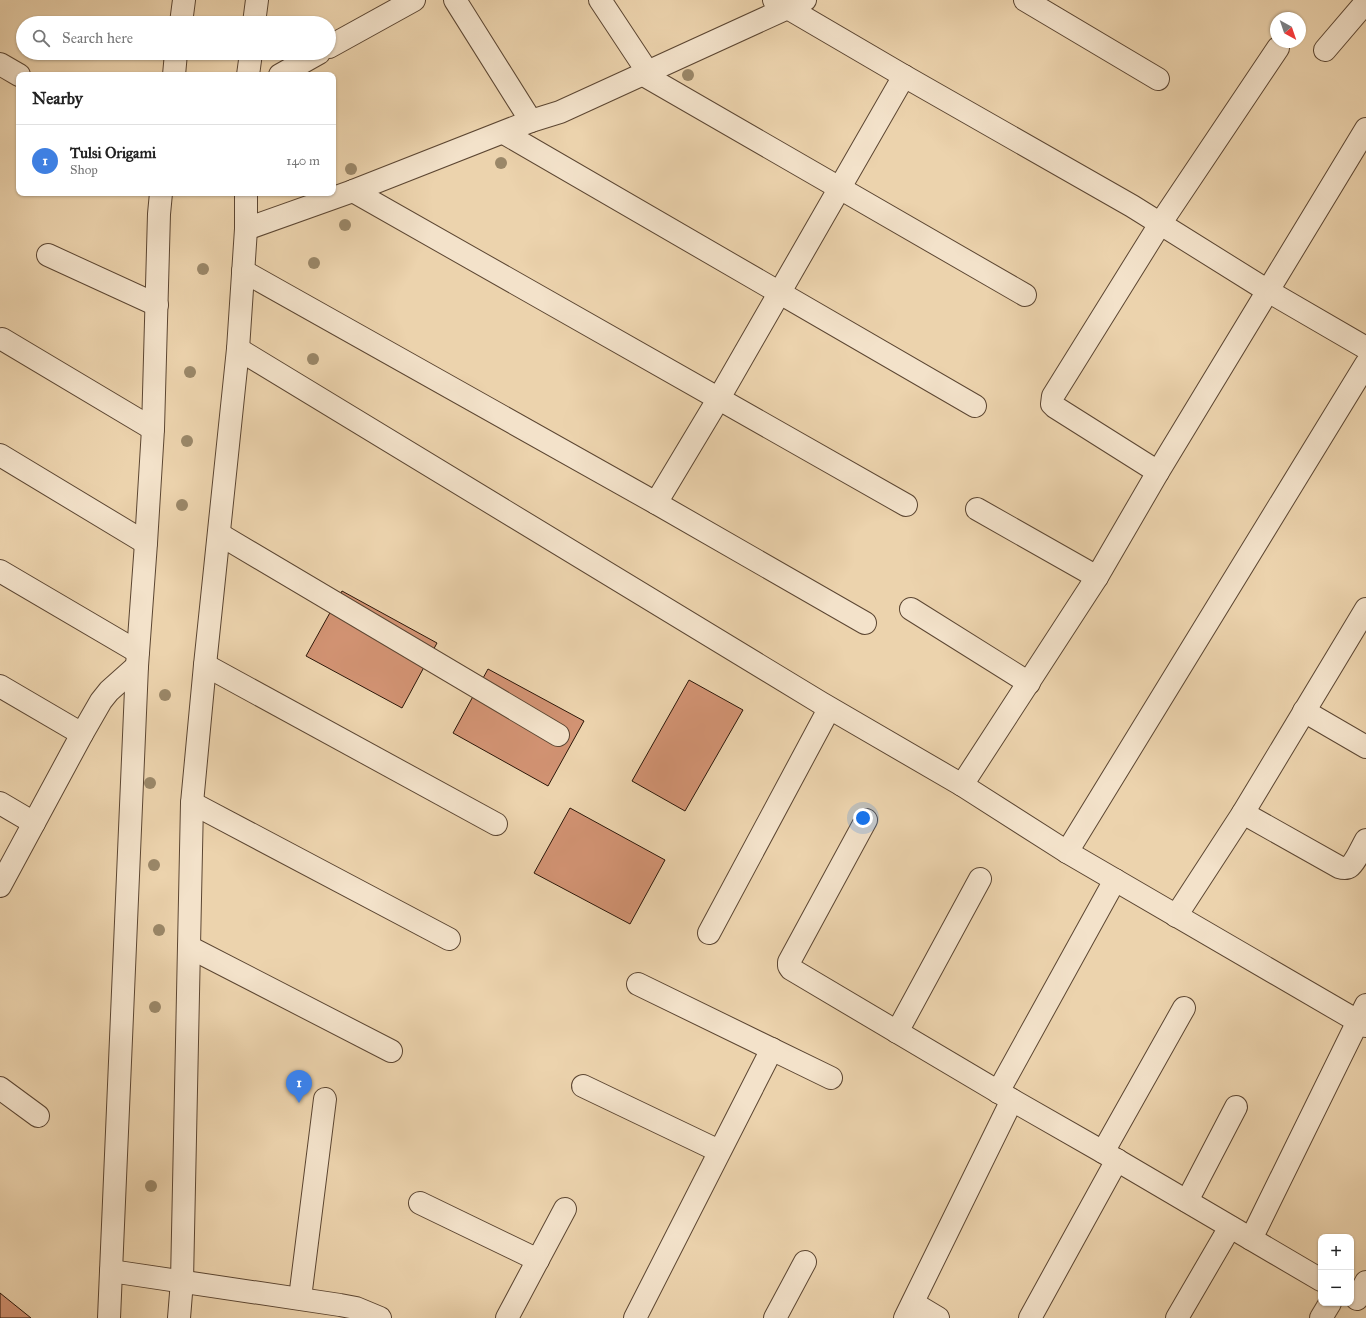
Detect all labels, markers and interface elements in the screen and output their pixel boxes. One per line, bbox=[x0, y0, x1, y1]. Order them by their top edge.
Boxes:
north arrow bbox=[1270, 12, 1306, 48]
search box bbox=[16, 16, 336, 60]
icon: search bbox=[30, 27, 52, 49]
text: Search here bbox=[62, 29, 133, 47]
text: Nearby bbox=[32, 88, 83, 109]
text: Tulsi Origami bbox=[70, 144, 156, 162]
text: 1 bbox=[42, 153, 48, 169]
text: 140 m bbox=[286, 153, 320, 169]
text: Shop bbox=[70, 162, 98, 178]
your location bbox=[853, 808, 873, 828]
pin: 1 bbox=[286, 1070, 312, 1103]
map controls bbox=[1318, 1234, 1354, 1306]
button: + bbox=[1318, 1234, 1354, 1270]
button: − bbox=[1318, 1270, 1354, 1306]

